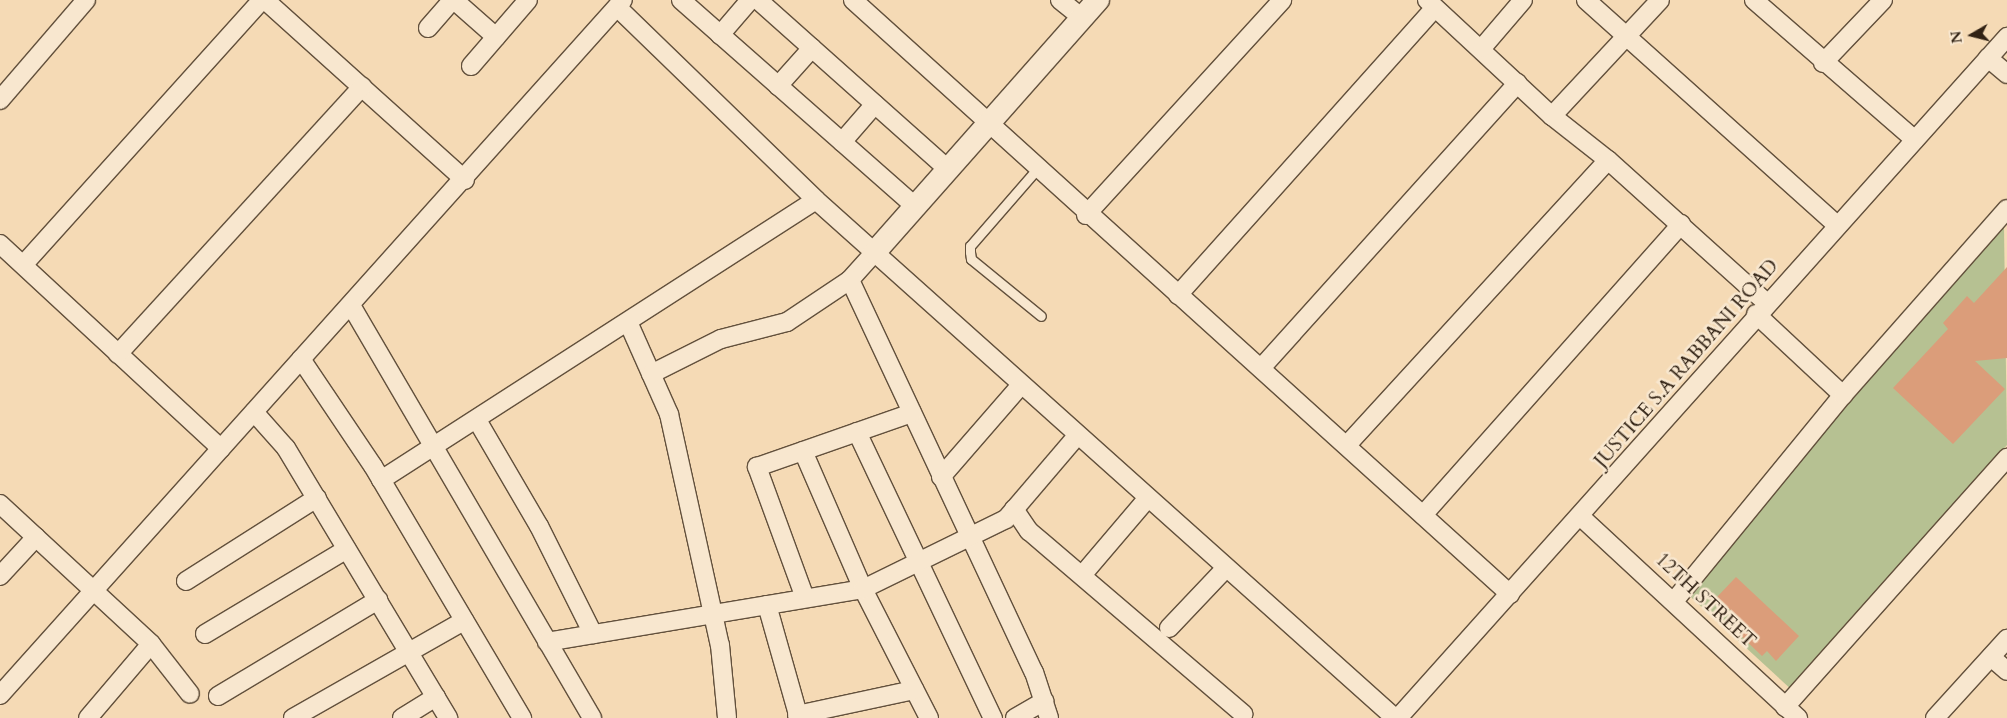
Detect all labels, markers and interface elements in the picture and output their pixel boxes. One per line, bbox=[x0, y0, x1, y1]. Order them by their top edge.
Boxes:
north arrow bbox=[1947, 10, 1997, 60]
text: N bbox=[1946, 30, 1967, 44]
street label: JUSTICE S.A RABBANI ROAD bbox=[1590, 255, 1784, 473]
street label: 12TH STREET bbox=[1650, 549, 1760, 653]

